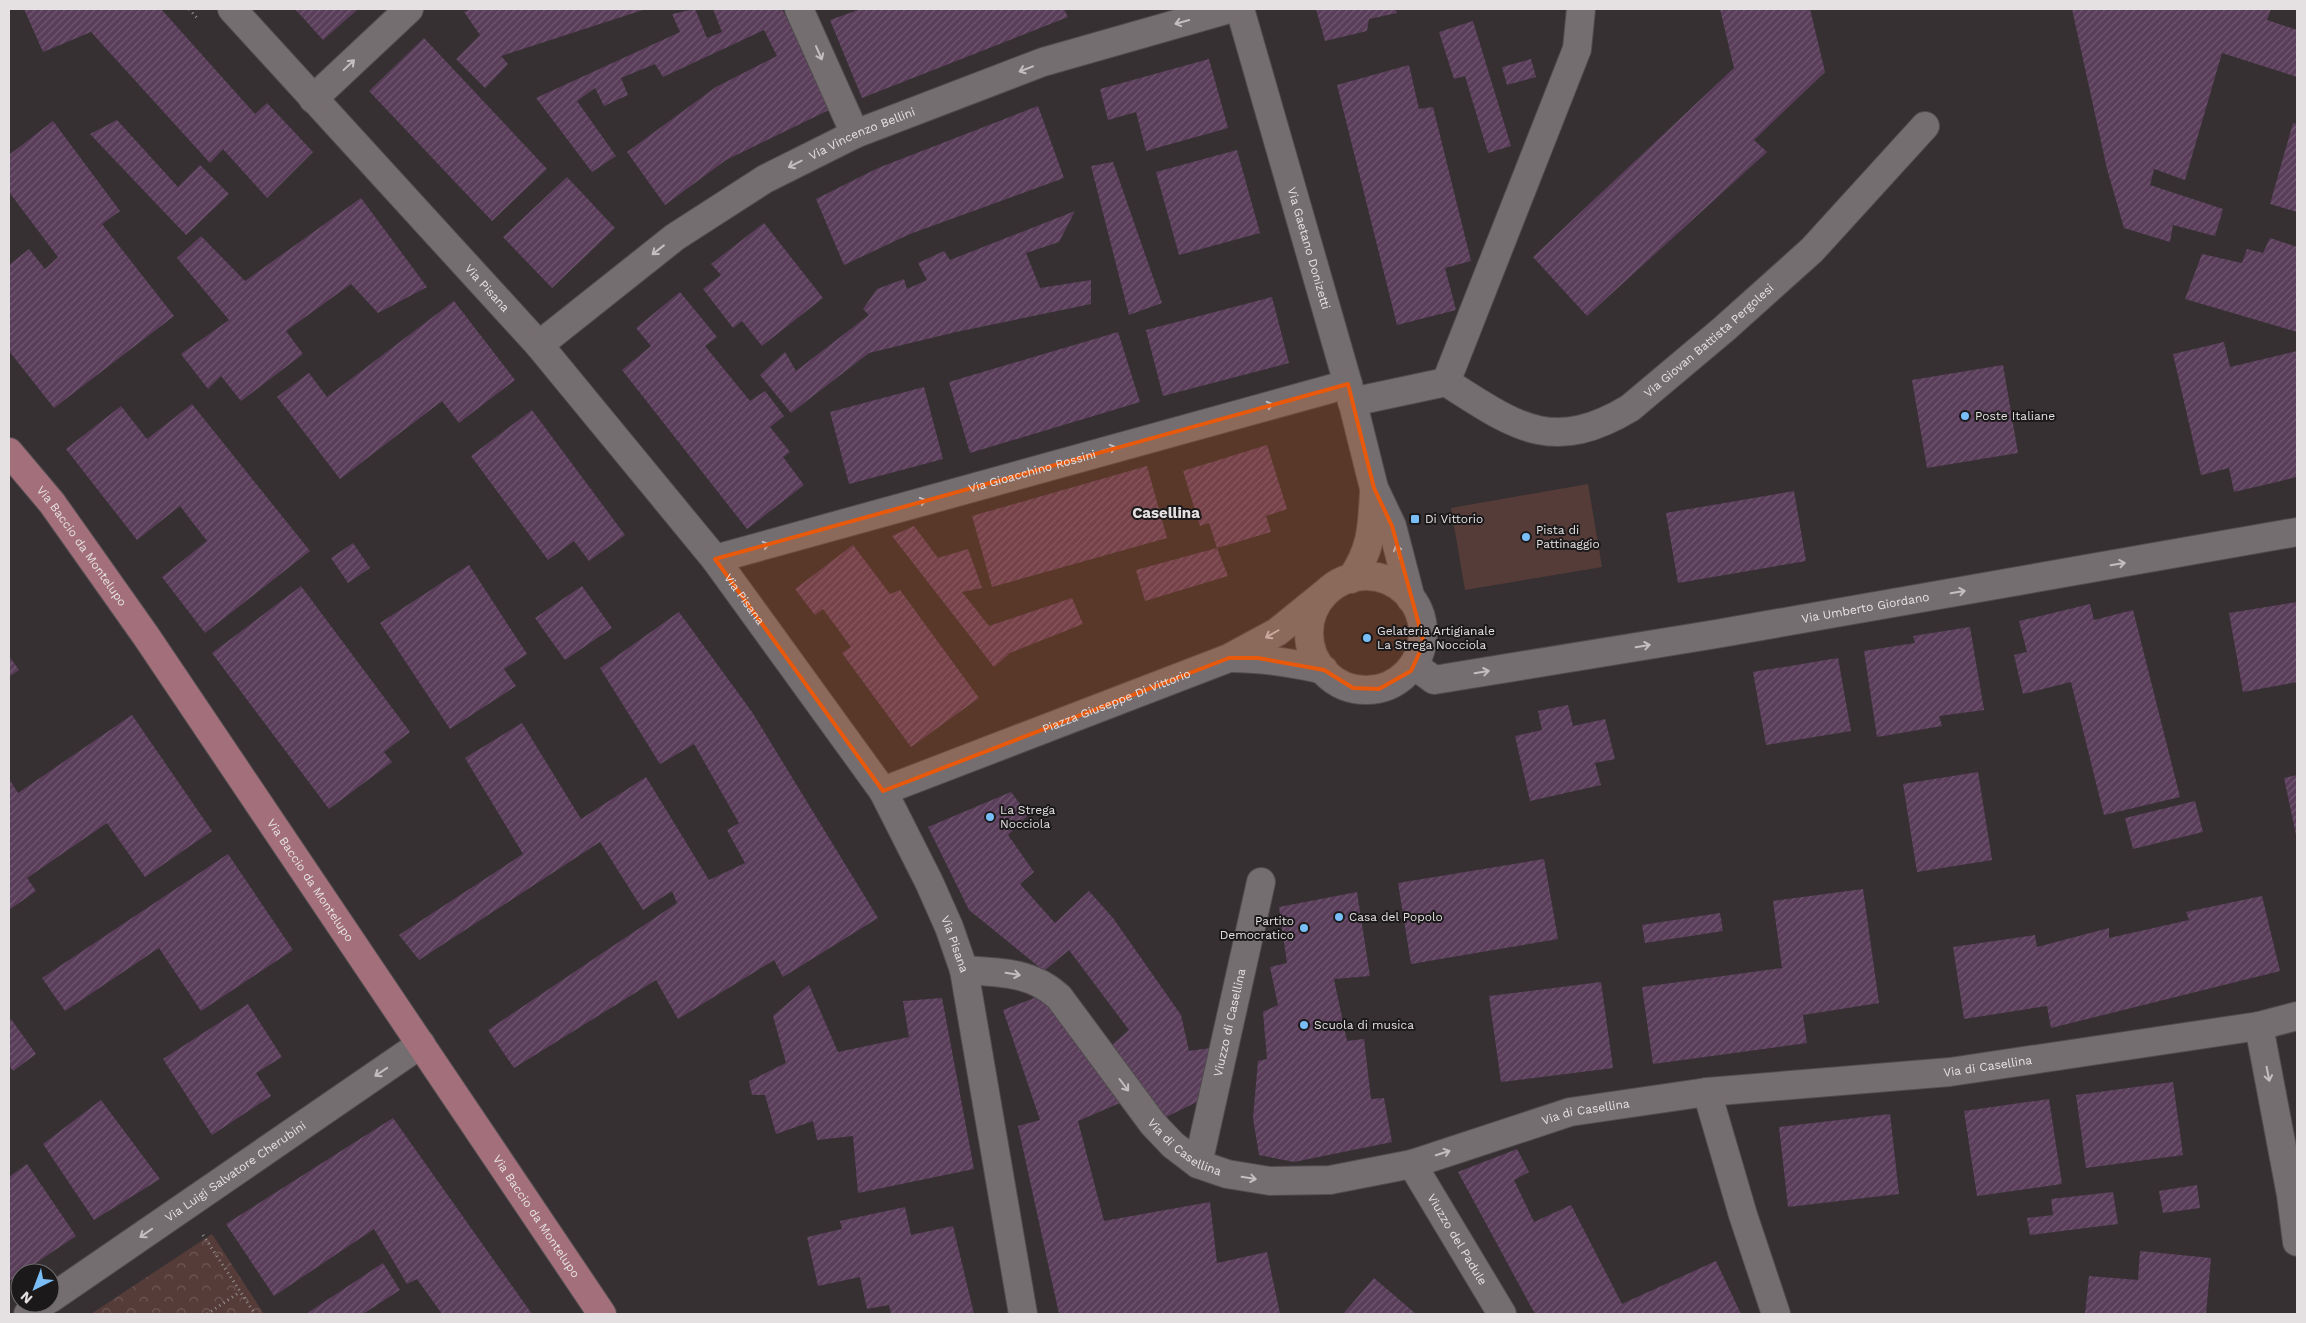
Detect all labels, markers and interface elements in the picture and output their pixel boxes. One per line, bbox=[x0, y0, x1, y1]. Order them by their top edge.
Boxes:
one-way arrow bbox=[1174, 18, 1190, 28]
one-way arrow bbox=[815, 45, 825, 60]
one-way arrow bbox=[342, 59, 355, 71]
one-way arrow bbox=[1019, 65, 1034, 74]
street label: Via Vincenzo Bellini bbox=[807, 105, 917, 163]
one-way arrow bbox=[788, 159, 803, 169]
street label: Via Gaetano Donizetti bbox=[1285, 186, 1333, 311]
one-way arrow bbox=[652, 245, 665, 256]
street label: Via Pisana bbox=[462, 261, 512, 315]
street label: Via Giovan Battista Pergolesi bbox=[1641, 281, 1776, 400]
one-way arrow bbox=[1257, 401, 1273, 410]
place label: Poste Italiane bbox=[1975, 409, 2055, 423]
marker: Poste Italiane bbox=[1959, 410, 1971, 422]
one-way arrow bbox=[1101, 444, 1117, 453]
street label: Via Gioacchino Rossini bbox=[967, 447, 1098, 496]
street label: Via Baccio da Montelupo bbox=[34, 483, 130, 609]
one-way arrow bbox=[910, 496, 926, 506]
district label: Casellina bbox=[1132, 504, 1200, 522]
place label: Di Vittorio bbox=[1425, 512, 1483, 526]
marker: Di Vittorio bbox=[1409, 513, 1421, 525]
place label: Pista di Pattinaggio bbox=[1536, 523, 1600, 551]
marker: Pista di Pattinaggio bbox=[1520, 531, 1532, 543]
one-way arrow bbox=[754, 540, 770, 550]
one-way arrow bbox=[1393, 544, 1403, 560]
one-way arrow bbox=[2110, 558, 2126, 568]
street label: Via Pisana bbox=[721, 571, 767, 628]
one-way arrow bbox=[1950, 586, 1966, 596]
street label: Via Umberto Giordano bbox=[1800, 590, 1930, 626]
place label: Gelateria Artigianale La Strega Nocciola bbox=[1377, 624, 1495, 652]
one-way arrow bbox=[1265, 630, 1279, 640]
marker: Gelateria Artigianale La Strega Nocciola bbox=[1361, 632, 1373, 644]
one-way arrow bbox=[1634, 640, 1650, 650]
street label: Piazza Giuseppe Di Vittorio bbox=[1040, 666, 1192, 736]
one-way arrow bbox=[1474, 667, 1490, 677]
place label: La Strega Nocciola bbox=[1000, 803, 1056, 831]
marker: La Strega Nocciola bbox=[984, 811, 996, 823]
street label: Via Baccio da Montelupo bbox=[264, 816, 357, 944]
place label: Casa del Popolo bbox=[1349, 910, 1443, 924]
marker: Casa del Popolo bbox=[1333, 911, 1345, 923]
street label: Via Pisana bbox=[938, 914, 971, 975]
place label: Partito Democratico bbox=[1220, 914, 1294, 942]
marker: Partito Democratico bbox=[1298, 922, 1310, 934]
street label: Viuzzo di Casellina bbox=[1211, 967, 1249, 1078]
one-way arrow bbox=[1004, 969, 1020, 979]
place label: Scuola di musica bbox=[1314, 1018, 1414, 1032]
marker: Scuola di musica bbox=[1298, 1019, 1310, 1031]
street label: Via di Casellina bbox=[1943, 1053, 2033, 1080]
one-way arrow bbox=[2264, 1066, 2273, 1082]
one-way arrow bbox=[374, 1067, 388, 1077]
one-way arrow bbox=[1118, 1078, 1129, 1091]
street label: Via di Casellina bbox=[1540, 1096, 1631, 1128]
street label: Via di Casellina bbox=[1144, 1116, 1223, 1179]
street label: Via Luigi Salvatore Cherubini bbox=[162, 1118, 308, 1225]
one-way arrow bbox=[1435, 1148, 1451, 1158]
street label: Via Baccio da Montelupo bbox=[490, 1152, 583, 1280]
one-way arrow bbox=[1241, 1173, 1257, 1183]
street label: Viuzzo del Padule bbox=[1425, 1191, 1490, 1288]
one-way arrow bbox=[139, 1228, 153, 1238]
north arrow bbox=[10, 1263, 60, 1313]
text: N bbox=[17, 1288, 36, 1307]

